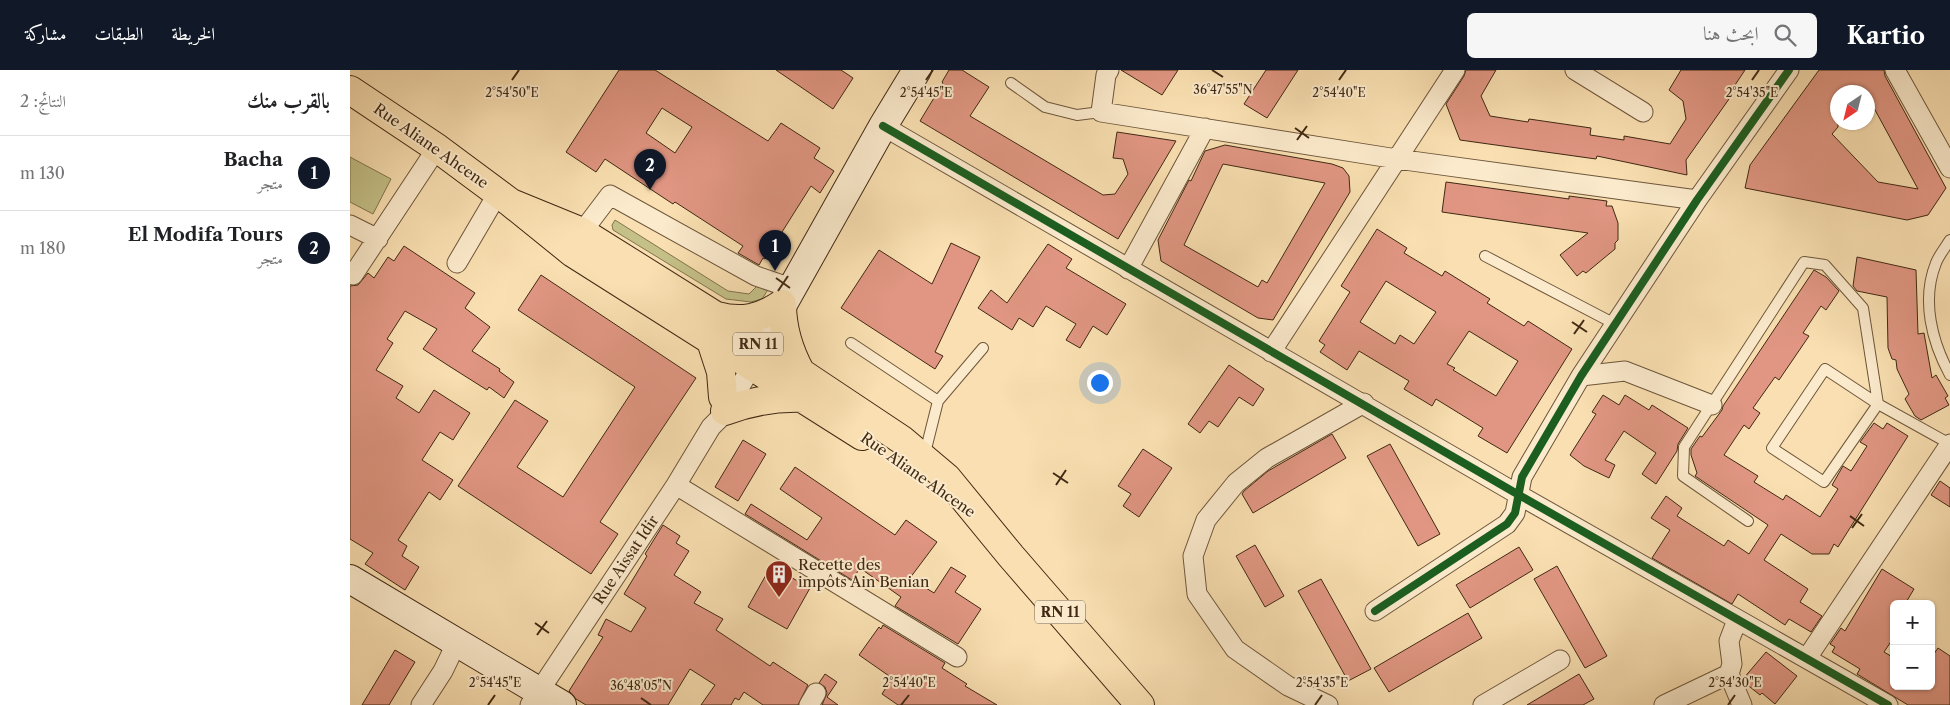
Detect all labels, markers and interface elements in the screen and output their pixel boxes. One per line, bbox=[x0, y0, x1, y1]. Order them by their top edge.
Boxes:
search box bbox=[1467, 13, 1817, 58]
icon: search bbox=[1771, 21, 1799, 49]
text: Kartio bbox=[1847, 21, 1925, 50]
text: ابحث هنا bbox=[1703, 22, 1759, 45]
text: مشاركة bbox=[25, 23, 66, 45]
text: الطبقات bbox=[94, 23, 143, 45]
text: الخريطة bbox=[171, 23, 215, 45]
text: 36°47'55"N bbox=[1193, 82, 1253, 97]
text: 2°54'50"E bbox=[485, 85, 539, 100]
text: 2°54'45"E bbox=[900, 85, 952, 100]
text: 2°54'40"E bbox=[1312, 85, 1366, 100]
text: 2°54'35"E bbox=[1726, 85, 1778, 100]
north arrow bbox=[1830, 85, 1875, 130]
text: بالقرب منك bbox=[247, 88, 330, 113]
text: النتائج: 2 bbox=[20, 91, 66, 111]
street label: Rue Aliane Ahcene bbox=[370, 99, 492, 192]
text: Bacha bbox=[223, 148, 283, 171]
pin: 2 bbox=[634, 149, 666, 190]
text: 130 m bbox=[20, 163, 65, 183]
text: 1 bbox=[310, 163, 318, 183]
text: متجر bbox=[258, 173, 283, 193]
text: El Modifa Tours bbox=[128, 223, 283, 246]
pin: 1 bbox=[759, 230, 791, 271]
text: 180 m bbox=[20, 238, 66, 258]
text: 2 bbox=[309, 238, 319, 258]
text: متجر bbox=[258, 248, 283, 268]
road number: RN 11 bbox=[733, 332, 783, 356]
your location bbox=[1087, 370, 1113, 396]
street label: Rue Aliane Ahcene bbox=[857, 428, 979, 521]
street label: Rue Aissat Idir bbox=[589, 511, 663, 608]
place label: Recette des impôts Ain Benian bbox=[798, 555, 930, 591]
building icon: Recette des impôts Ain Benian bbox=[764, 559, 794, 598]
road number: RN 11 bbox=[1035, 600, 1085, 624]
map controls bbox=[1890, 600, 1935, 690]
button: + bbox=[1890, 600, 1935, 645]
button: − bbox=[1890, 645, 1935, 690]
text: 2°54'45"E bbox=[469, 675, 521, 690]
text: 2°54'40"E bbox=[882, 675, 936, 690]
text: 2°54'35"E bbox=[1296, 675, 1348, 690]
text: 2°54'30"E bbox=[1708, 675, 1762, 690]
text: 36°48'05"N bbox=[610, 678, 672, 693]

